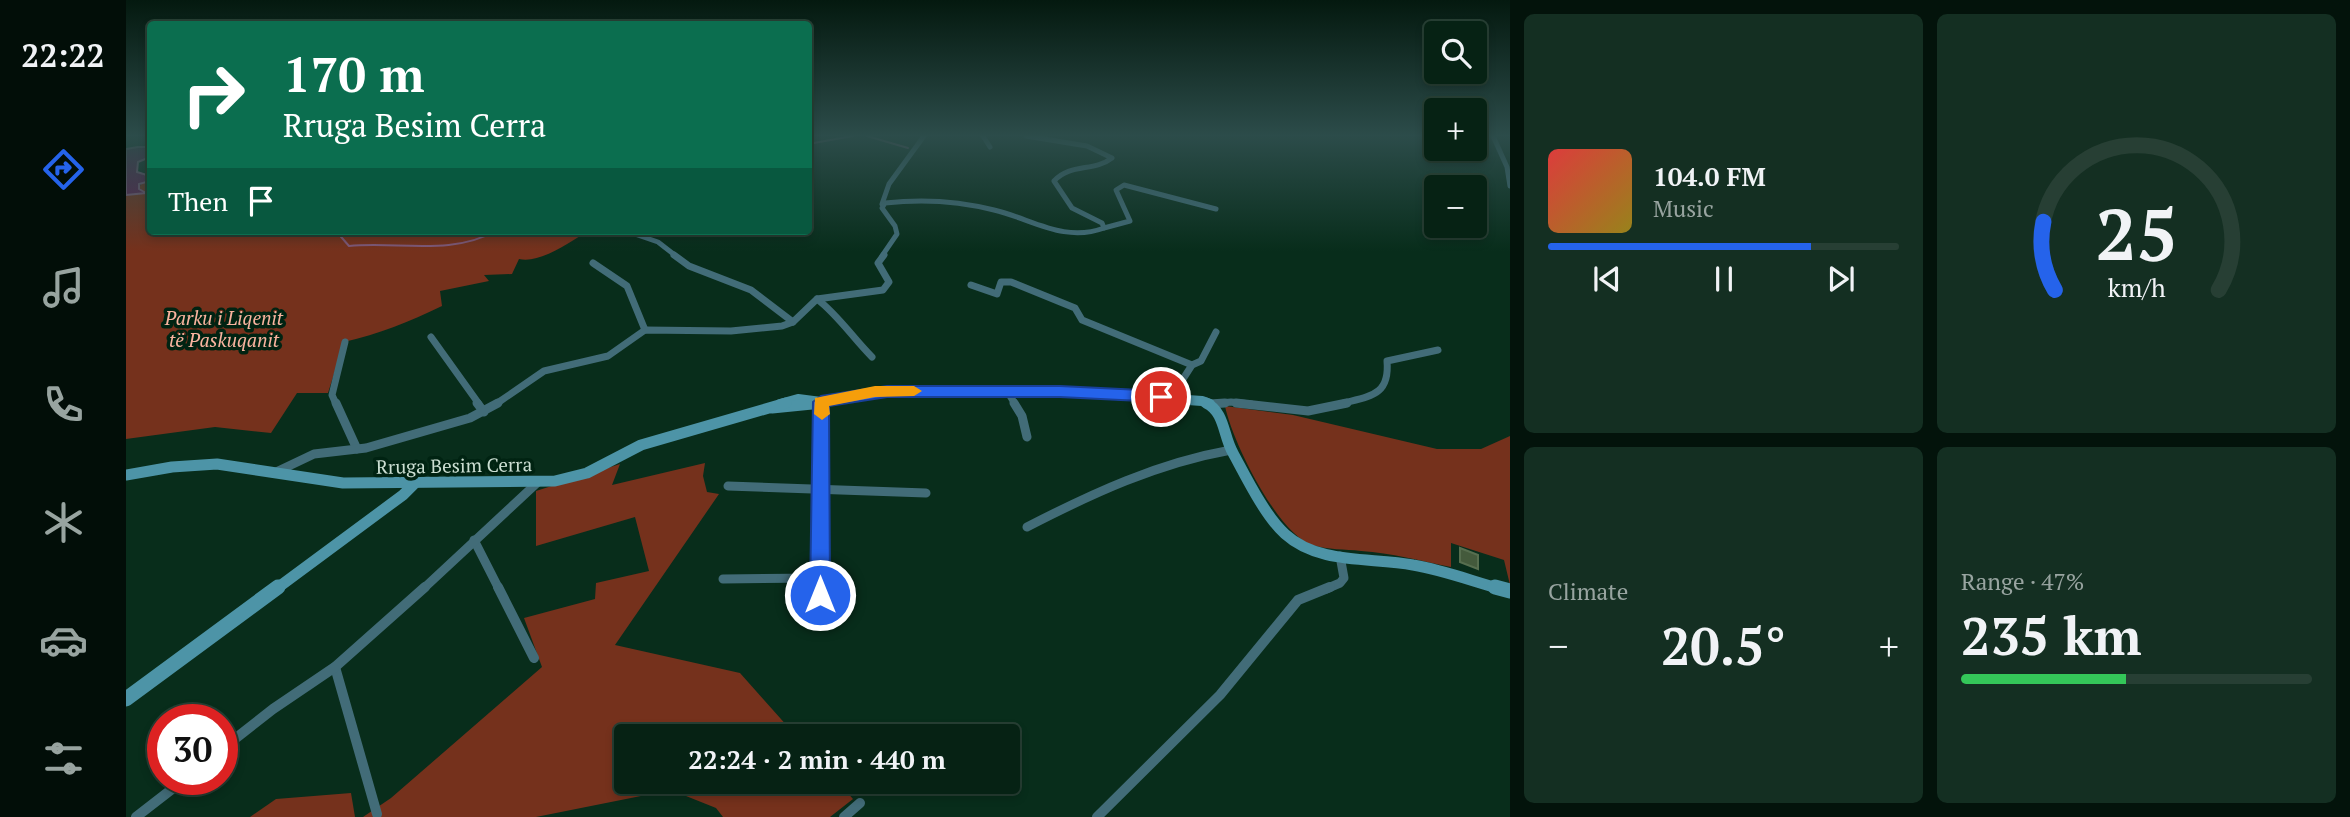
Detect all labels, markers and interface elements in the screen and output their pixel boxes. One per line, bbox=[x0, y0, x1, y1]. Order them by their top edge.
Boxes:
map controls bbox=[1424, 21, 1487, 238]
button: search bbox=[1424, 21, 1487, 84]
text: 22:22 bbox=[21, 34, 105, 76]
text: 170 m bbox=[283, 41, 425, 106]
icon: right bbox=[168, 49, 259, 140]
button: + bbox=[1424, 98, 1487, 161]
text: Rruga Besim Cerra bbox=[283, 104, 546, 146]
icon: directions bbox=[39, 145, 88, 194]
text: 104.0 FM bbox=[1653, 159, 1766, 193]
button: − bbox=[1424, 175, 1487, 238]
icon: arrive bbox=[242, 182, 280, 220]
text: Then bbox=[168, 184, 228, 218]
text: 25 bbox=[2095, 184, 2178, 281]
text: Music bbox=[1653, 193, 1714, 224]
icon: previous bbox=[1588, 260, 1626, 298]
icon: pause bbox=[1705, 260, 1743, 298]
icon: next bbox=[1822, 260, 1860, 298]
icon: music bbox=[39, 263, 88, 312]
text: km/h bbox=[2108, 271, 2166, 304]
park label: Parku i Liqenit të Paskuqanit bbox=[164, 305, 284, 352]
pin bbox=[1131, 367, 1191, 427]
icon: arrive bbox=[1142, 378, 1180, 416]
icon: phone bbox=[39, 380, 88, 429]
street label: Rruga Besim Cerra bbox=[376, 451, 533, 479]
icon: climate bbox=[39, 498, 88, 547]
position arrow bbox=[783, 558, 857, 632]
text: Range · 47% bbox=[1961, 566, 2084, 597]
text: Climate bbox=[1548, 576, 1628, 607]
text: 235 km bbox=[1961, 601, 2142, 670]
text: 20.5° bbox=[1661, 611, 1786, 680]
icon: car bbox=[39, 616, 88, 665]
text: − bbox=[1548, 621, 1568, 671]
text: + bbox=[1879, 621, 1899, 671]
speed limit sign: 30 bbox=[147, 704, 238, 795]
icon: filters bbox=[39, 734, 88, 783]
text: 22:24 · 2 min · 440 m bbox=[688, 742, 946, 776]

